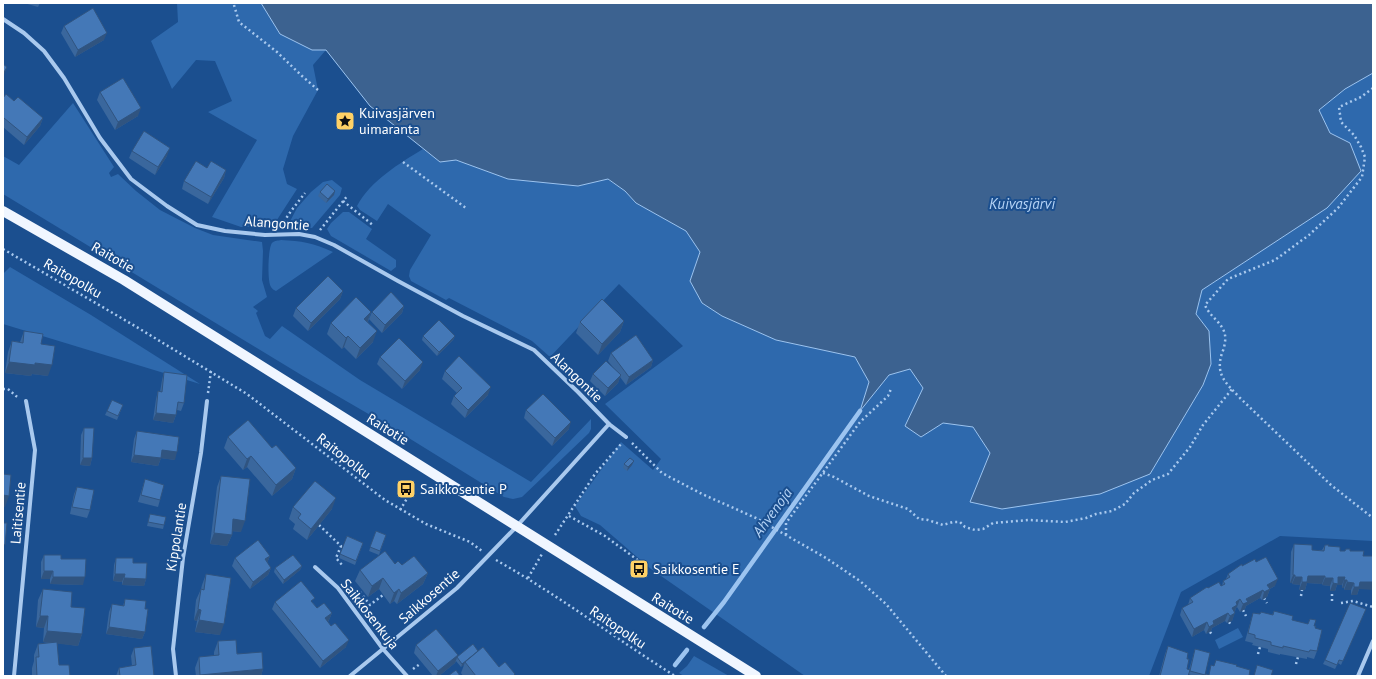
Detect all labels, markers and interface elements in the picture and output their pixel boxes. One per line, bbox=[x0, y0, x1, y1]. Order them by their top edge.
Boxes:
place label: Kuivasjärven uimaranta bbox=[359, 104, 435, 138]
place icon: Kuivasjärven uimaranta bbox=[334, 110, 356, 132]
water label: Kuivasjärvi bbox=[989, 194, 1056, 213]
street label: Alangontie bbox=[244, 212, 310, 234]
street label: Raitotie bbox=[88, 238, 138, 276]
street label: Raitopolku bbox=[41, 254, 105, 302]
street label: Alangontie bbox=[547, 348, 607, 406]
street label: Raitotie bbox=[363, 409, 413, 449]
street label: Raitopolku bbox=[313, 429, 375, 483]
bus stop icon: Saikkosentie P bbox=[395, 478, 417, 500]
place label: Saikkosentie P bbox=[420, 480, 507, 498]
street label: Laitisentie bbox=[6, 481, 30, 545]
water label: Ahvenoja bbox=[747, 483, 797, 541]
street label: Kippolantie bbox=[162, 501, 190, 573]
bus stop icon: Saikkosentie E bbox=[628, 558, 650, 580]
place label: Saikkosentie E bbox=[653, 560, 739, 578]
street label: Saikkosentie bbox=[395, 565, 463, 627]
street label: Saikkosenkuja bbox=[337, 575, 403, 653]
street label: Raitotie bbox=[648, 588, 698, 628]
street label: Raitopolku bbox=[586, 602, 650, 652]

